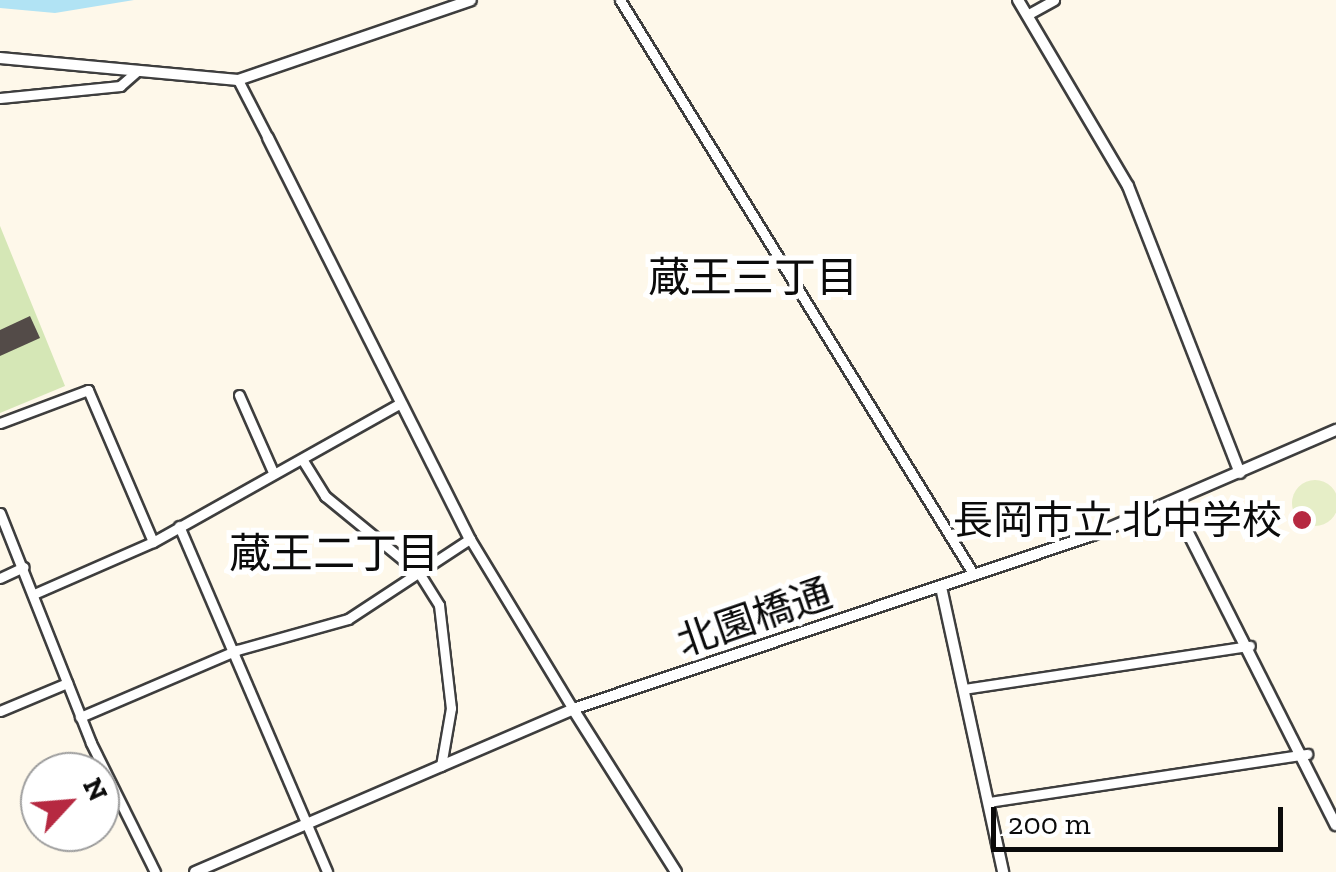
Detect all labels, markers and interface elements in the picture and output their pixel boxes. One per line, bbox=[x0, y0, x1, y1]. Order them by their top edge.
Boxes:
district label: 蔵王三丁目 bbox=[648, 253, 858, 303]
place label: 長岡市立 北中学校 bbox=[953, 496, 1282, 544]
marker: 長岡市立 北中学校 bbox=[1291, 509, 1313, 531]
district label: 蔵王二丁目 bbox=[229, 529, 439, 579]
street label: 北園橋通 bbox=[671, 568, 837, 666]
north arrow bbox=[20, 752, 120, 852]
text: N bbox=[76, 773, 115, 806]
scale bar bbox=[996, 787, 1288, 849]
text: 200 m bbox=[1008, 806, 1091, 842]

